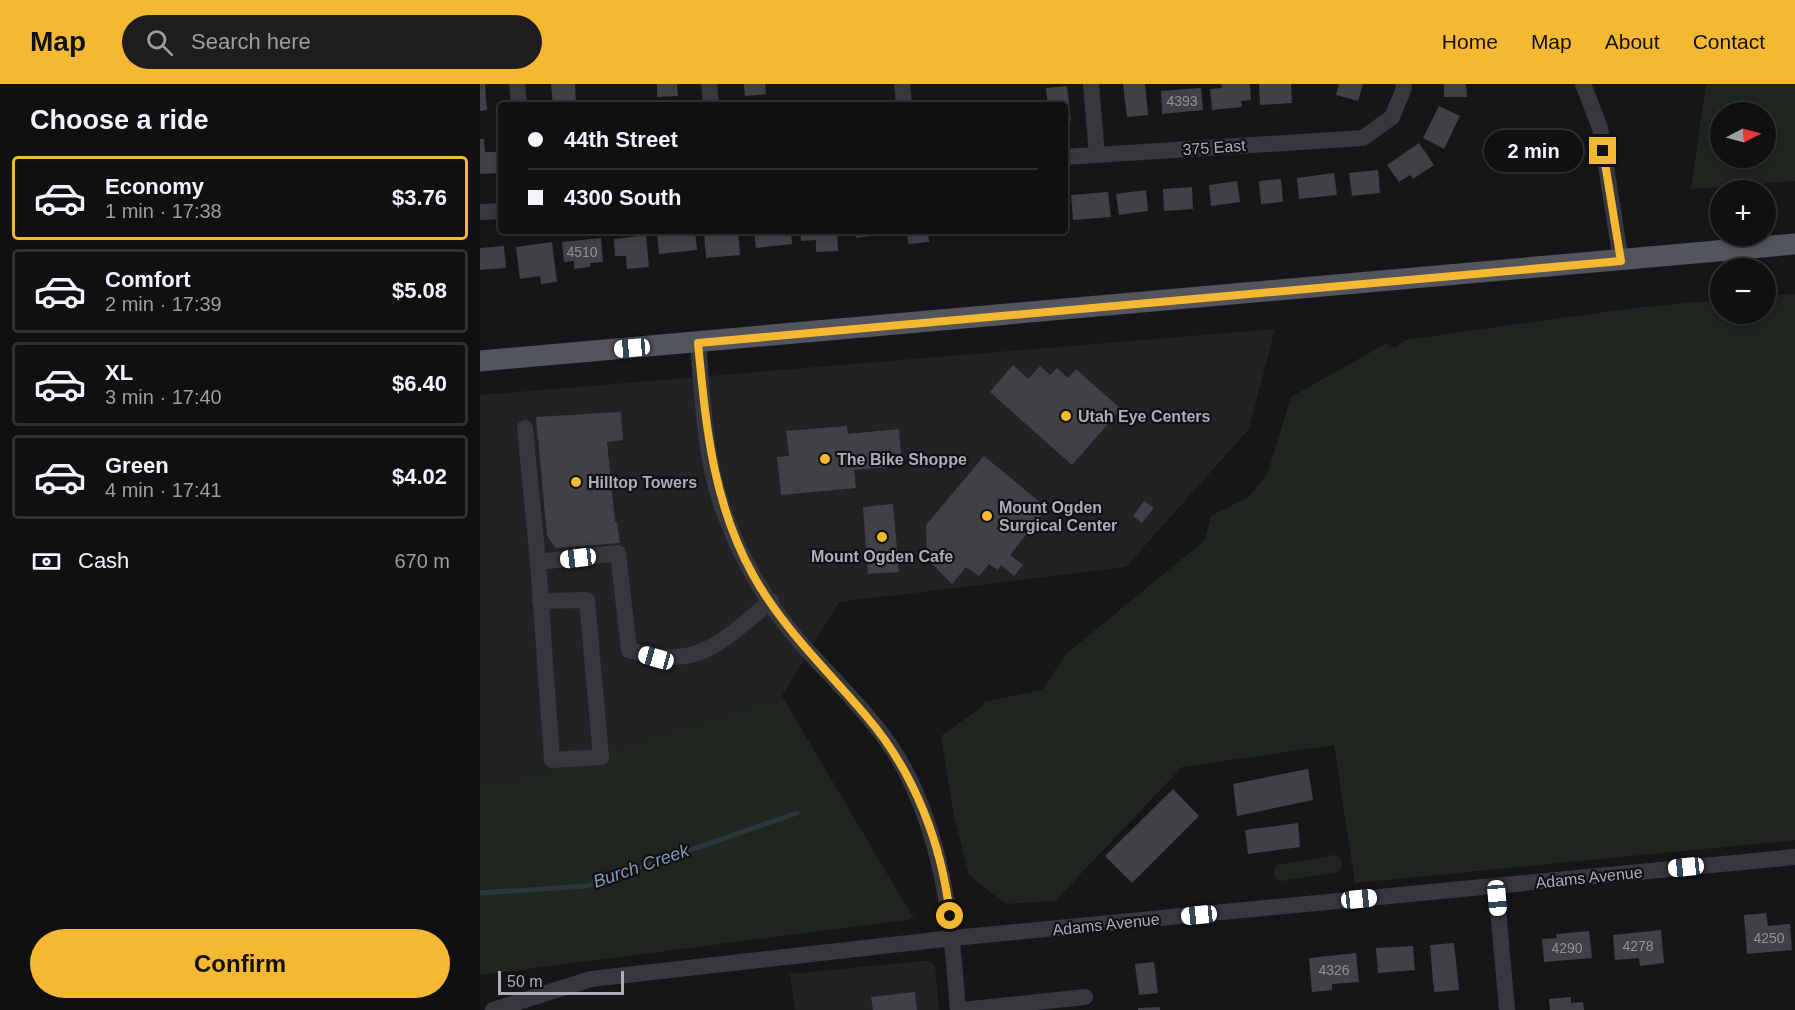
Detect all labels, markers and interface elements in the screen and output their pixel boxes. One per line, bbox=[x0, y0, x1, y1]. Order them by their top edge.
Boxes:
search box bbox=[122, 15, 542, 69]
text: Map bbox=[30, 26, 86, 57]
icon: search bbox=[143, 26, 176, 59]
text: Search here bbox=[191, 29, 311, 54]
text: Home bbox=[1442, 30, 1498, 53]
text: Map bbox=[1531, 30, 1572, 53]
text: About bbox=[1605, 30, 1660, 53]
text: Contact bbox=[1693, 30, 1765, 53]
house number: 4393 bbox=[1166, 93, 1198, 109]
north arrow bbox=[1710, 102, 1776, 168]
map controls bbox=[1710, 102, 1776, 324]
text: Choose a ride bbox=[30, 105, 209, 135]
text: 44th Street bbox=[564, 127, 678, 152]
callout: 2 min bbox=[1483, 130, 1582, 172]
street label: 375 East bbox=[1182, 137, 1247, 158]
route end bbox=[1589, 137, 1616, 164]
text: 2 min bbox=[1507, 140, 1560, 162]
icon: car bbox=[33, 171, 87, 225]
text: Economy bbox=[105, 174, 204, 199]
button: + bbox=[1710, 180, 1776, 246]
text: $3.76 bbox=[392, 185, 447, 210]
text: 4300 South bbox=[564, 185, 681, 210]
text: 1 min · 17:38 bbox=[105, 200, 222, 222]
house number: 4510 bbox=[566, 244, 598, 260]
button: − bbox=[1710, 258, 1776, 324]
icon: car bbox=[33, 264, 87, 318]
text: Comfort bbox=[105, 267, 191, 292]
text: $5.08 bbox=[392, 278, 447, 303]
text: 2 min · 17:39 bbox=[105, 293, 222, 315]
car bbox=[613, 337, 651, 359]
icon: car bbox=[33, 357, 87, 411]
text: XL bbox=[105, 360, 133, 385]
text: $6.40 bbox=[392, 371, 447, 396]
text: 3 min · 17:40 bbox=[105, 386, 222, 408]
place label: Utah Eye Centers bbox=[1078, 408, 1211, 425]
marker: Utah Eye Centers bbox=[1059, 409, 1073, 423]
icon: car bbox=[33, 450, 87, 504]
place label: The Bike Shoppe bbox=[837, 451, 967, 468]
marker: The Bike Shoppe bbox=[818, 452, 832, 466]
text: Green bbox=[105, 453, 169, 478]
text: $4.02 bbox=[392, 464, 447, 489]
place label: Hilltop Towers bbox=[588, 474, 697, 491]
marker: Hilltop Towers bbox=[569, 475, 583, 489]
text: 4 min · 17:41 bbox=[105, 479, 222, 501]
place label: Mount Ogden Surgical Center bbox=[999, 499, 1117, 534]
marker: Mount Ogden Surgical Center bbox=[980, 509, 994, 523]
marker: Mount Ogden Cafe bbox=[875, 530, 889, 544]
icon: cash bbox=[30, 545, 63, 578]
car bbox=[559, 547, 597, 569]
text: Cash bbox=[78, 548, 129, 573]
place label: Mount Ogden Cafe bbox=[811, 548, 953, 565]
text: 670 m bbox=[394, 550, 450, 572]
car bbox=[636, 644, 676, 672]
water label: Burch Creek bbox=[590, 840, 692, 892]
car bbox=[1667, 856, 1705, 878]
street label: Adams Avenue bbox=[1535, 863, 1643, 892]
car bbox=[1486, 879, 1508, 917]
car bbox=[1340, 888, 1378, 910]
route start bbox=[936, 902, 963, 929]
car bbox=[1180, 904, 1218, 926]
street label: Adams Avenue bbox=[1052, 910, 1160, 939]
button: Confirm bbox=[30, 929, 450, 998]
house number: 4250 bbox=[1753, 930, 1785, 946]
house number: 4278 bbox=[1622, 938, 1654, 954]
house number: 4290 bbox=[1551, 940, 1583, 956]
house number: 4326 bbox=[1318, 962, 1350, 978]
scale bar bbox=[498, 968, 624, 996]
text: 50 m bbox=[507, 973, 543, 990]

